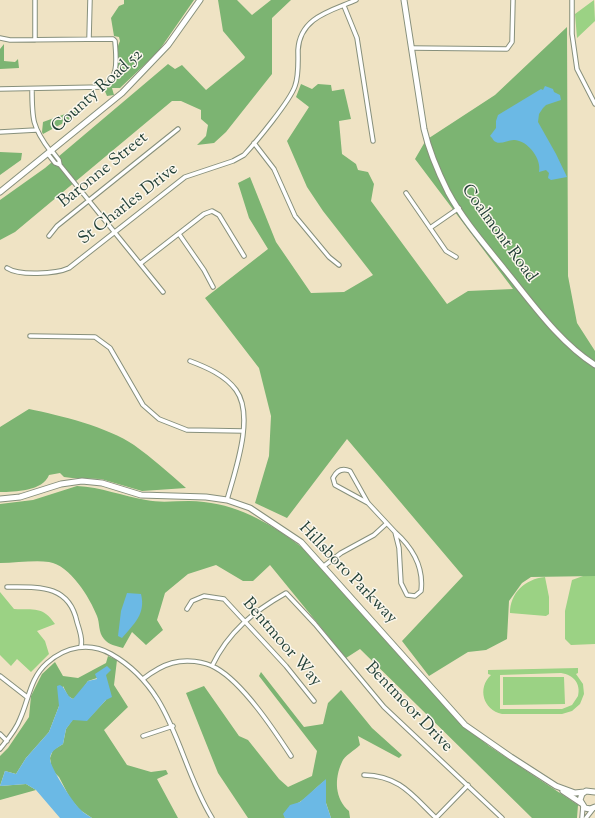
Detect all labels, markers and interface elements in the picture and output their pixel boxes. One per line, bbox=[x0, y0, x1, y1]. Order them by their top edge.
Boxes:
street label: County Road 52 bbox=[48, 46, 148, 138]
street label: Baronne Street bbox=[55, 129, 153, 213]
street label: St Charles Drive bbox=[75, 160, 183, 250]
street label: Coalmont Road bbox=[456, 181, 540, 287]
street label: Hillsboro Parkway bbox=[293, 519, 401, 629]
street label: Bentmoor Way bbox=[237, 595, 325, 691]
street label: Bentmoor Drive bbox=[360, 659, 456, 757]

